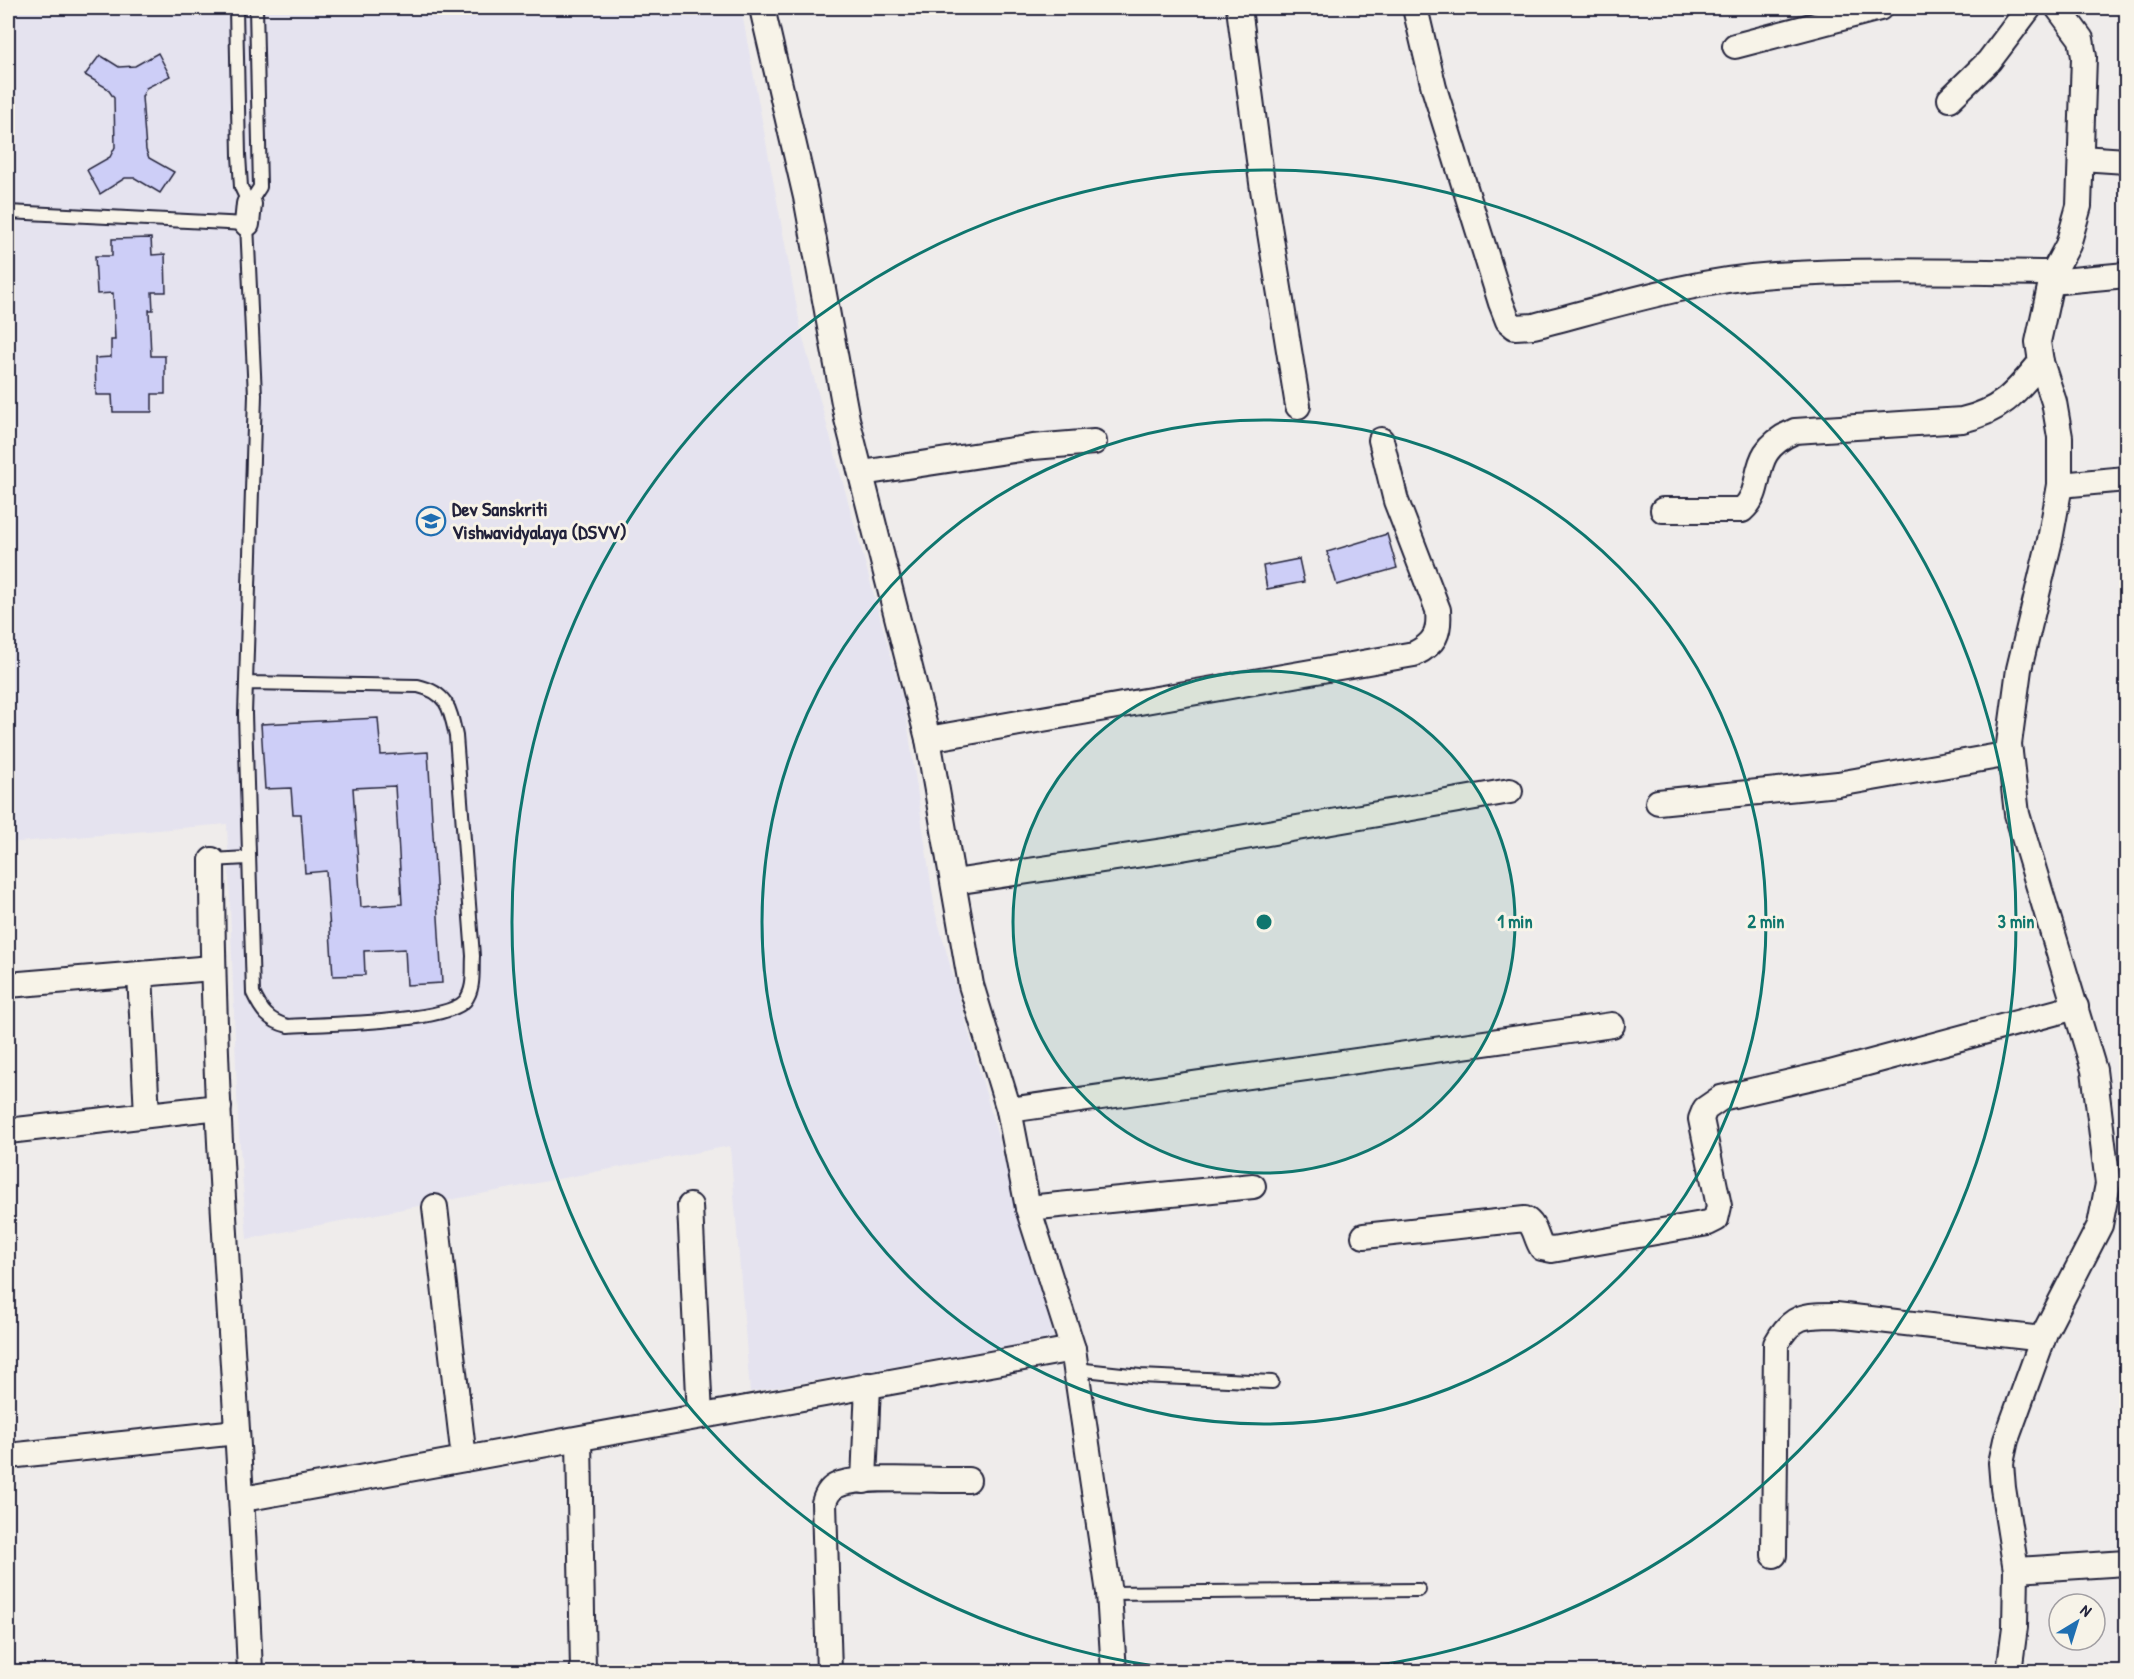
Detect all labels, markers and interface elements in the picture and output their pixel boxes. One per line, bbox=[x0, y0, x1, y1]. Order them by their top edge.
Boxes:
place label: Dev Sanskriti Vishwavidyalaya (DSVV) bbox=[452, 495, 627, 546]
school or university icon: Dev Sanskriti Vishwavidyalaya (DSVV) bbox=[415, 505, 447, 537]
text: 1 min bbox=[1497, 909, 1533, 934]
text: 2 min bbox=[1748, 909, 1784, 934]
text: 3 min bbox=[1998, 909, 2034, 934]
centre of rings bbox=[1254, 912, 1274, 932]
north arrow bbox=[2047, 1592, 2107, 1652]
text: N bbox=[2076, 1599, 2097, 1622]

